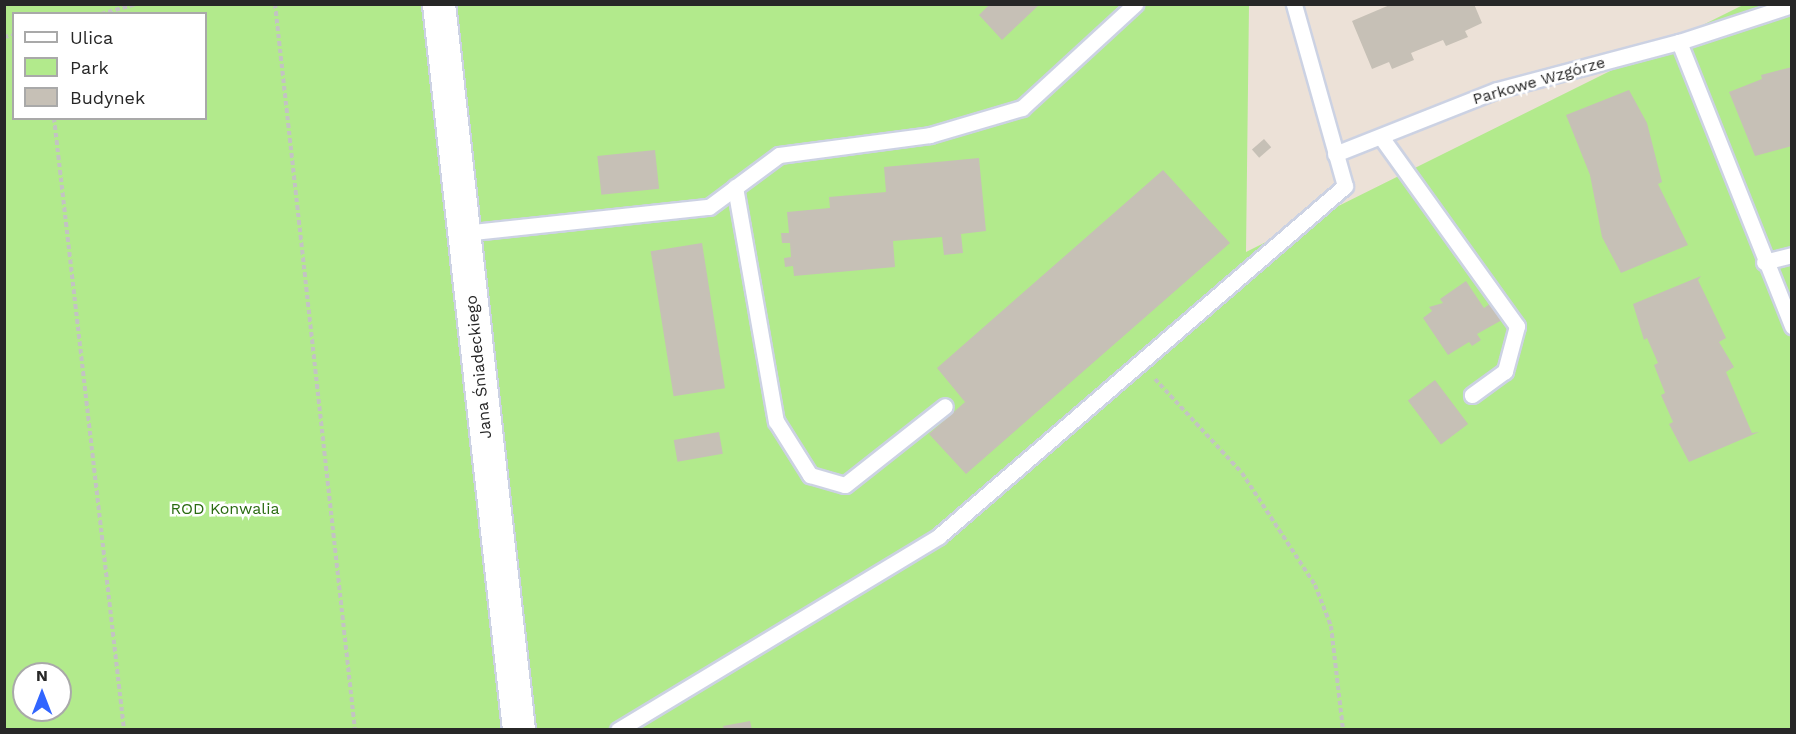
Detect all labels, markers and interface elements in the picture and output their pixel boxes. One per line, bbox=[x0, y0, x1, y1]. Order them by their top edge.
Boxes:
legend bbox=[12, 12, 207, 120]
text: Ulica bbox=[70, 27, 113, 48]
street label: Parkowe Wzgórze bbox=[1470, 53, 1608, 109]
text: Park bbox=[70, 57, 109, 78]
text: Budynek bbox=[70, 87, 145, 108]
street label: Jana Śniadeckiego bbox=[462, 294, 496, 440]
park label: ROD Konwalia bbox=[170, 499, 280, 519]
north arrow bbox=[12, 662, 72, 722]
text: N bbox=[36, 666, 48, 685]

